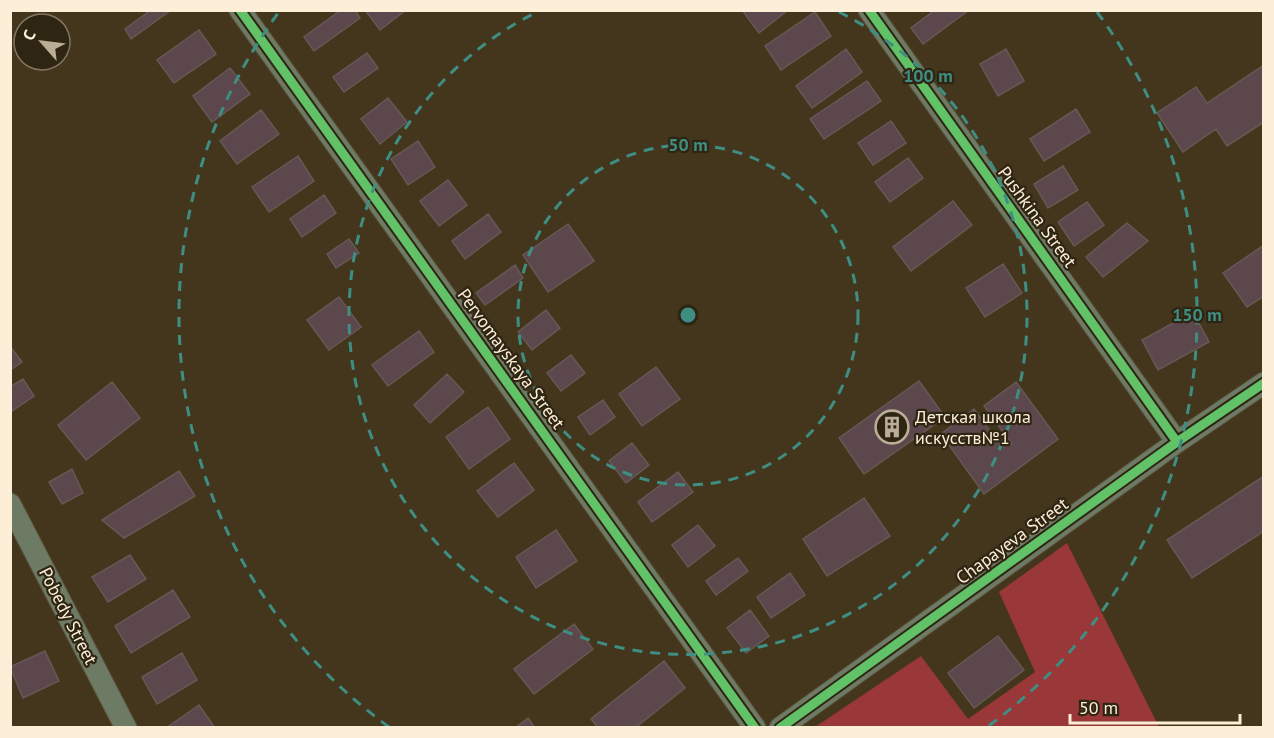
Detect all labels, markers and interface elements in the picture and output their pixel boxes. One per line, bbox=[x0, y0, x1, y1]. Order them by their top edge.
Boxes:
north arrow bbox=[12, 12, 72, 72]
text: С bbox=[18, 26, 40, 44]
text: 100 m bbox=[903, 64, 953, 87]
text: 50 m bbox=[668, 133, 708, 156]
street label: Pushkina Street bbox=[993, 162, 1082, 272]
street label: Pervomayskaya Street bbox=[453, 284, 570, 433]
text: 150 m bbox=[1172, 303, 1222, 326]
centre of rings bbox=[678, 305, 698, 325]
place label: Детская школа искусств№1 bbox=[915, 405, 1031, 449]
building icon: Детская школа искусств№1 bbox=[874, 409, 910, 445]
street label: Chapayeva Street bbox=[951, 492, 1072, 589]
street label: Pobedy Street bbox=[34, 563, 103, 668]
scale bar bbox=[1070, 687, 1240, 725]
text: 50 m bbox=[1079, 696, 1118, 719]

